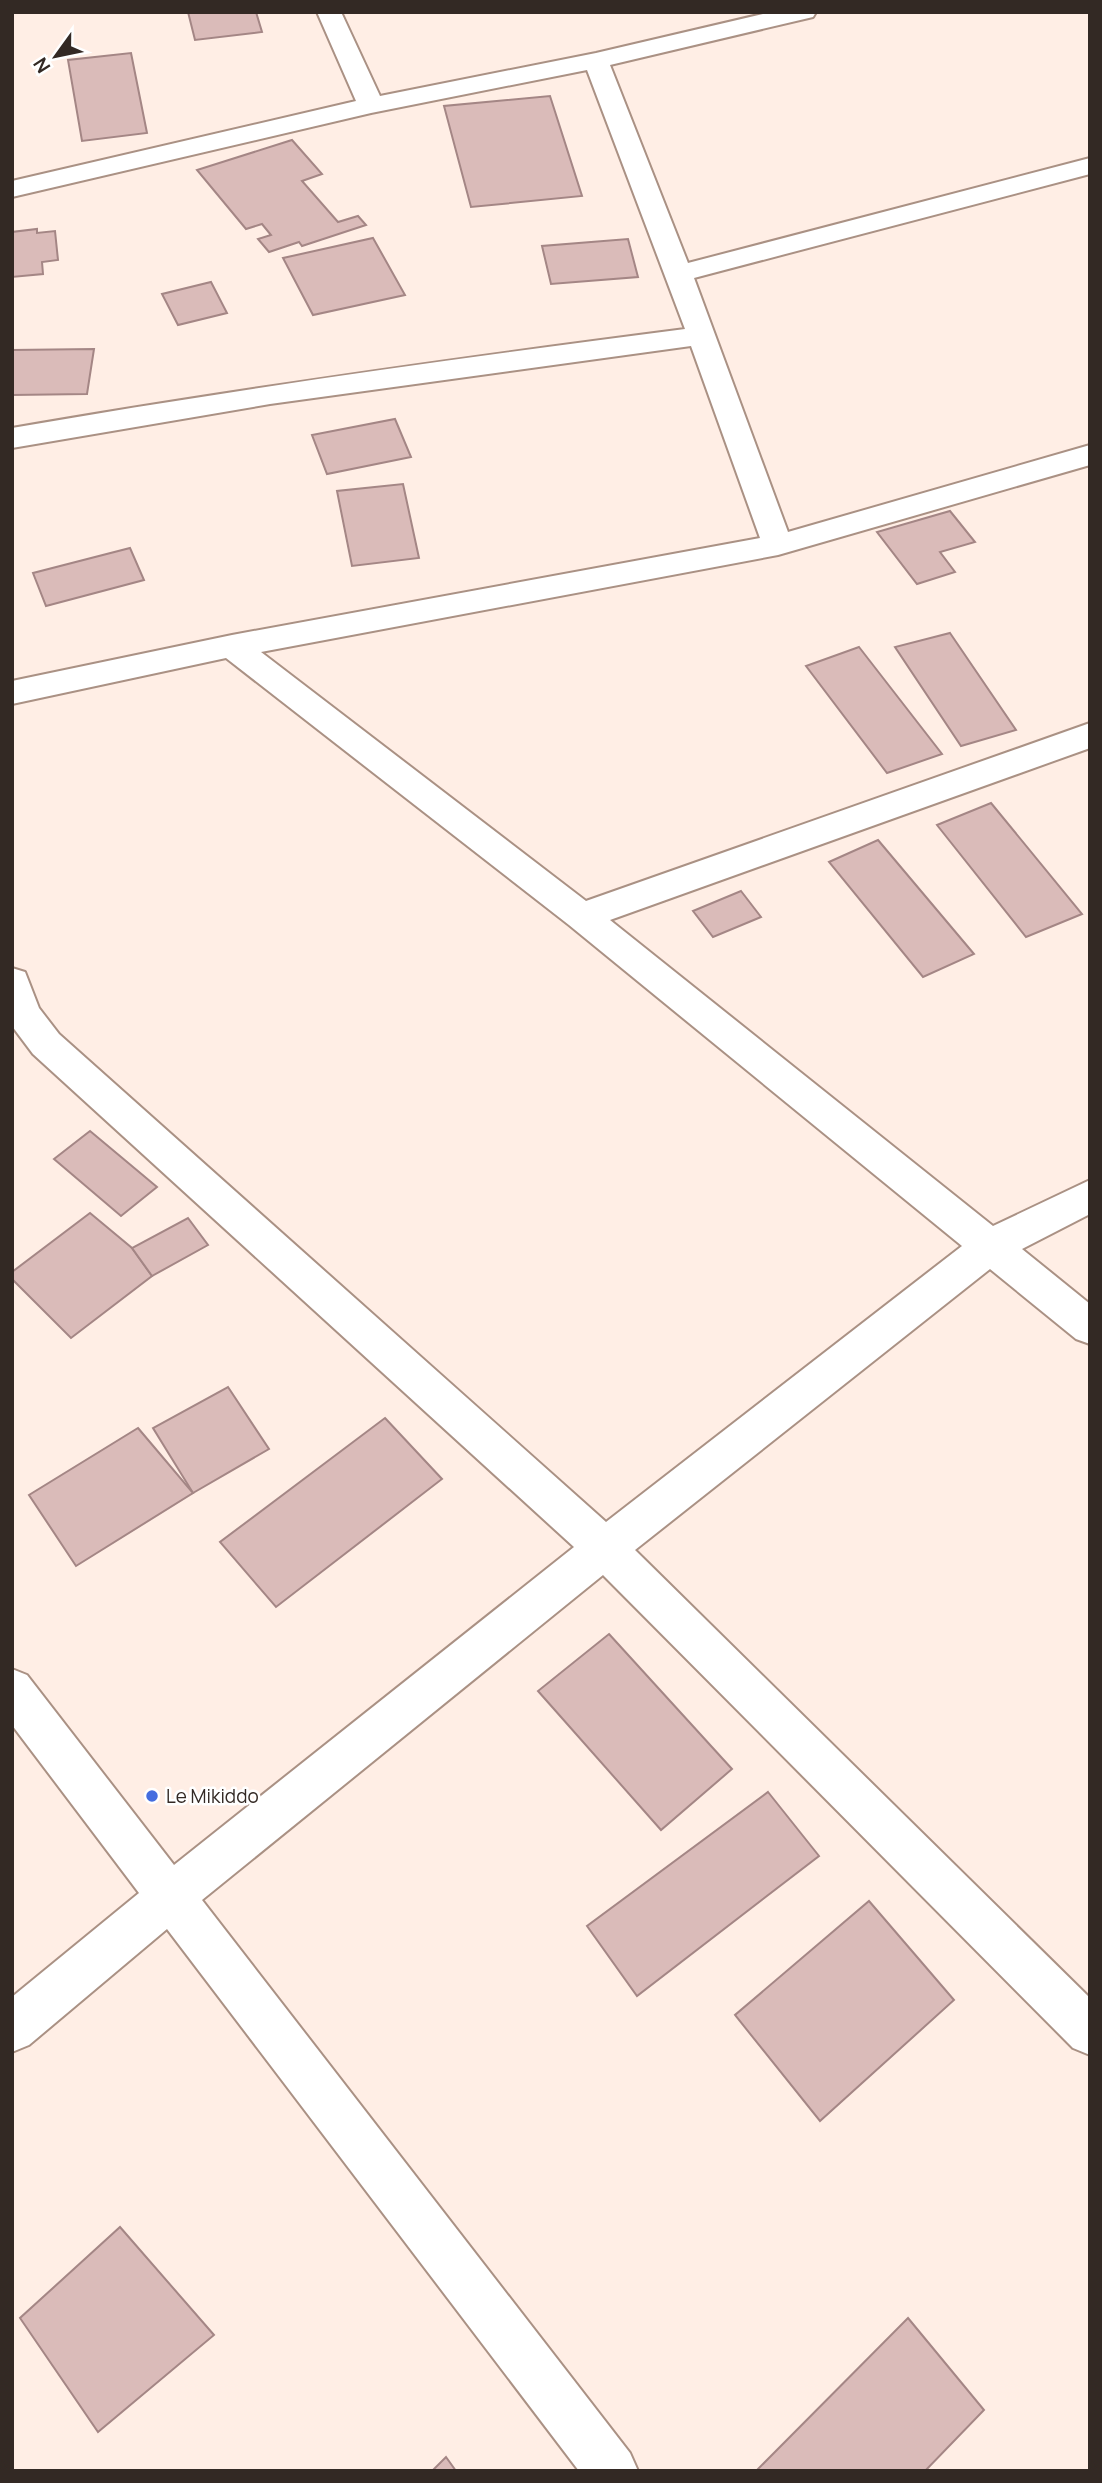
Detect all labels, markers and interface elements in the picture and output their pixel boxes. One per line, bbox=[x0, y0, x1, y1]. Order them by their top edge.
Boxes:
north arrow bbox=[21, 21, 91, 91]
text: N bbox=[27, 52, 56, 78]
place label: Le Mikiddo bbox=[166, 1783, 259, 1809]
marker: Le Mikiddo bbox=[144, 1788, 160, 1804]

